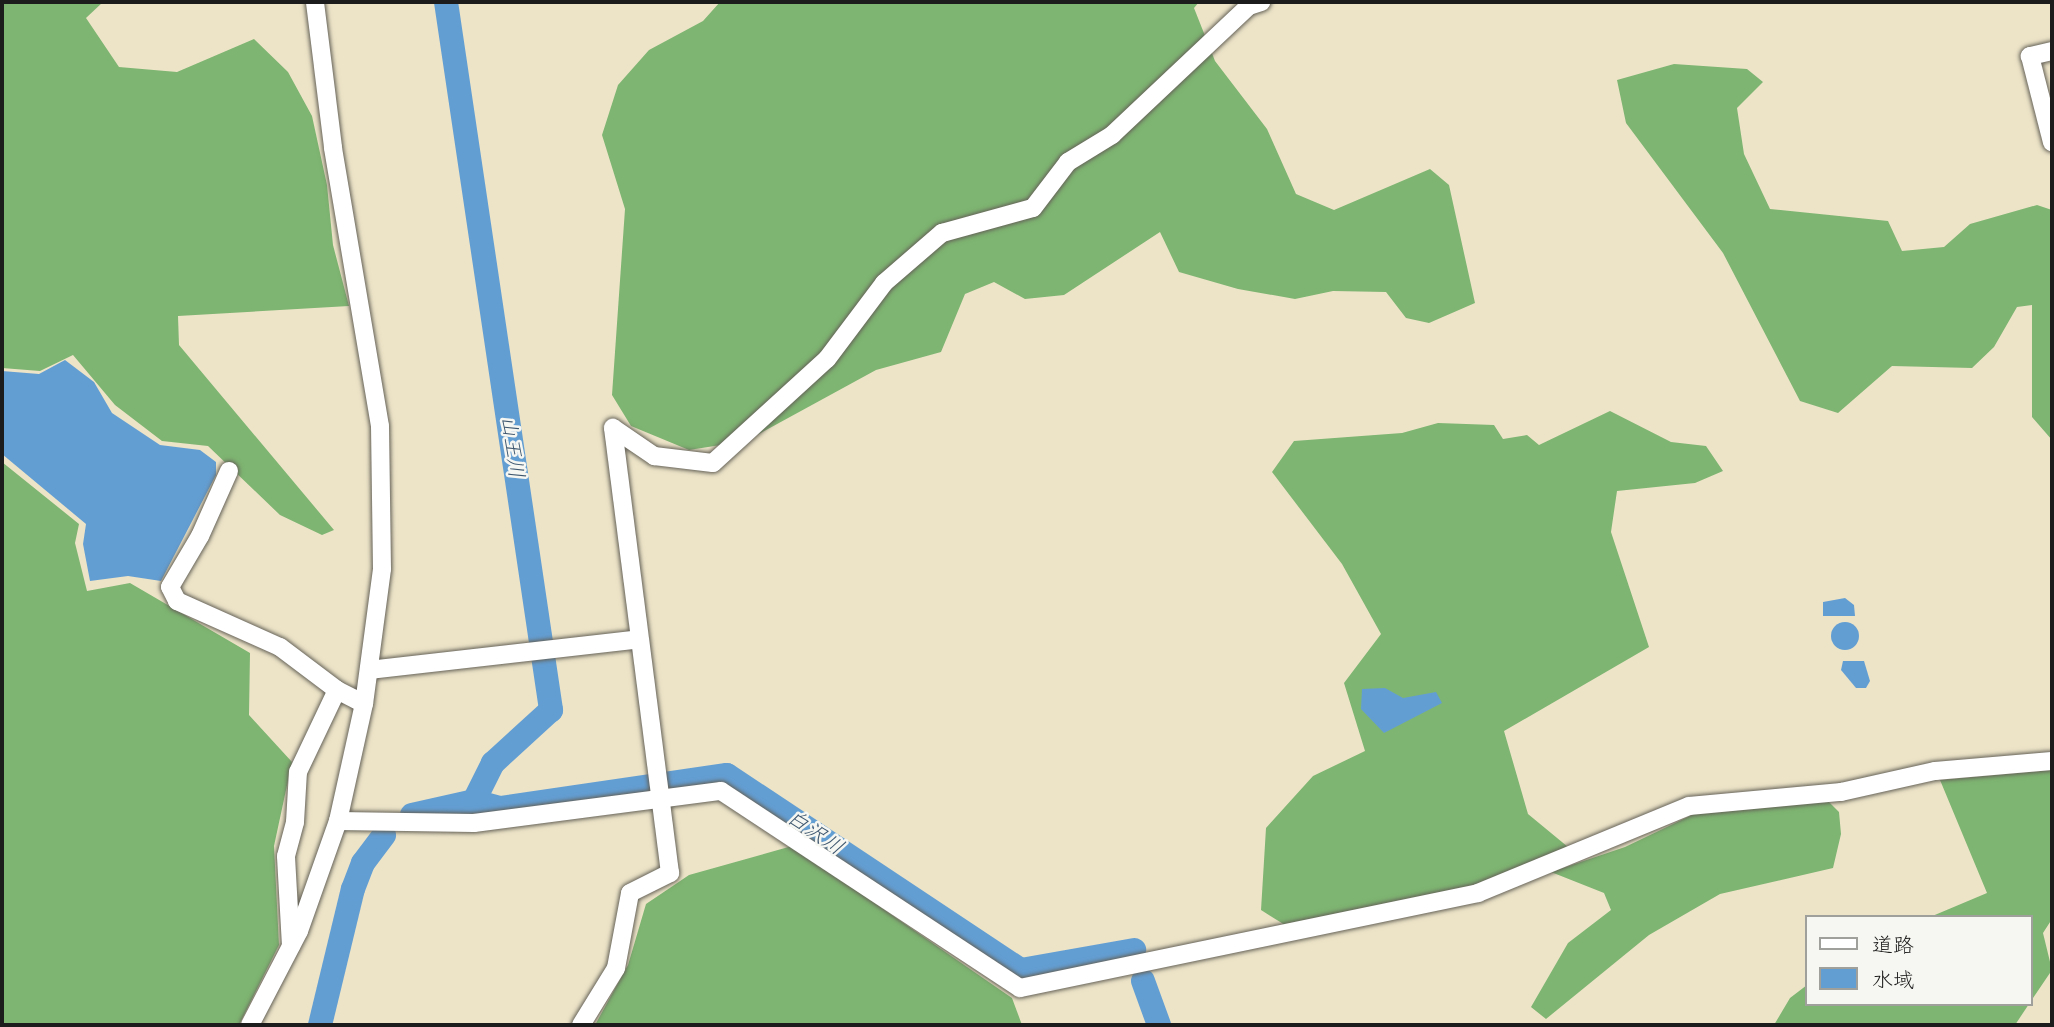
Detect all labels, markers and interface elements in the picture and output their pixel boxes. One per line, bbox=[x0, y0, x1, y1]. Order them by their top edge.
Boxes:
water label: 山王川 bbox=[495, 414, 529, 480]
water label: 白沢川 bbox=[782, 805, 848, 861]
legend bbox=[1806, 915, 2033, 1006]
text: 道路 bbox=[1872, 932, 1914, 959]
text: 水域 bbox=[1872, 967, 1914, 994]

